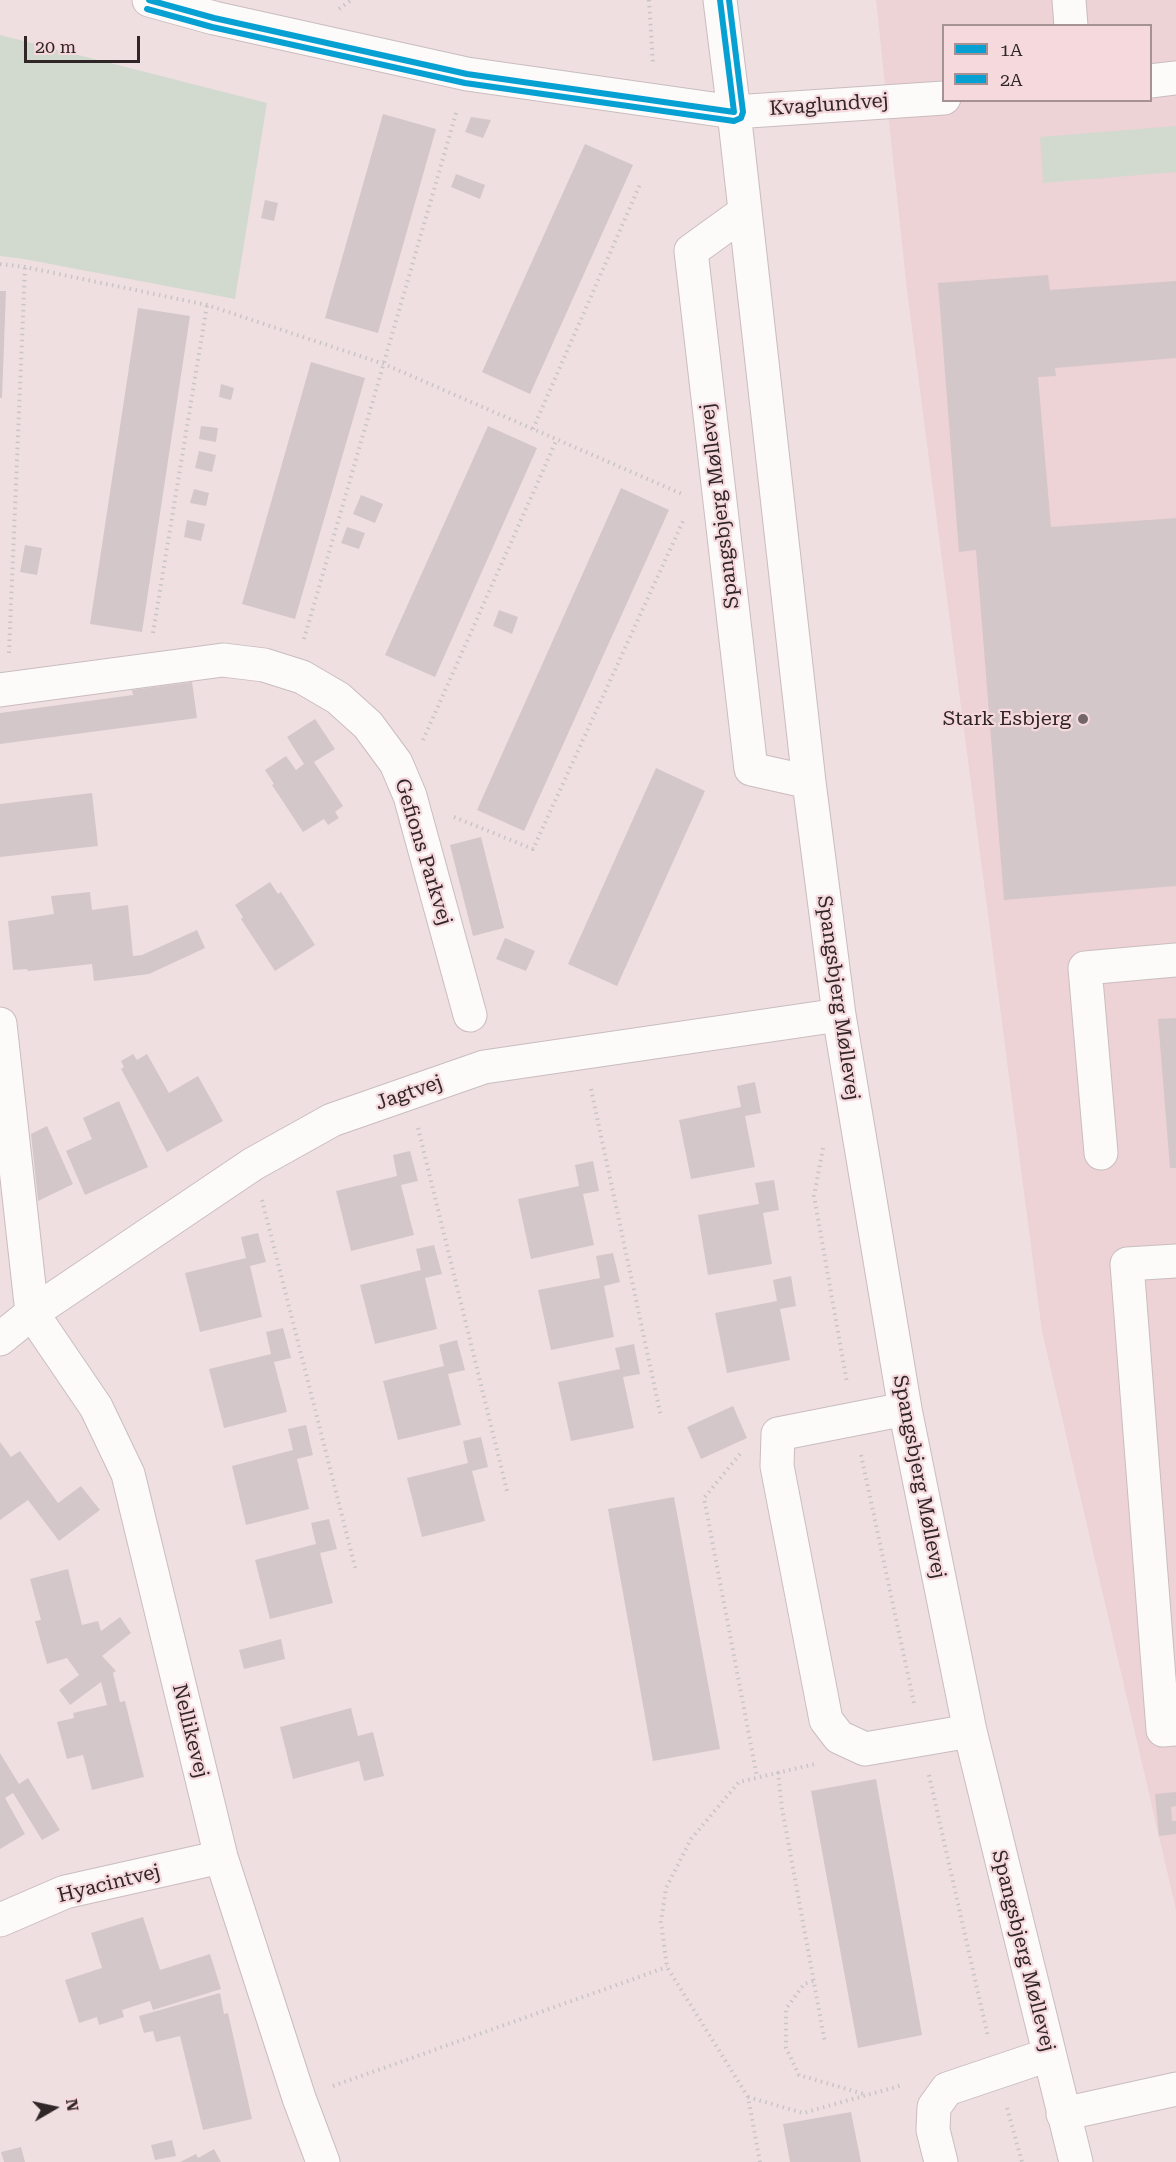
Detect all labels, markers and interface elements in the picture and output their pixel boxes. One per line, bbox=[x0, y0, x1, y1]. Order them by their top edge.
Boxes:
scale bar bbox=[27, 24, 142, 62]
legend bbox=[942, 24, 1152, 102]
text: 20 m bbox=[35, 36, 76, 57]
text: 1A bbox=[1000, 39, 1023, 60]
text: 2A bbox=[1000, 69, 1023, 90]
street label: Kvaglundvej bbox=[769, 89, 889, 121]
street label: Spangsbjerg Møllevej bbox=[695, 402, 745, 610]
place label: Stark Esbjerg bbox=[943, 707, 1071, 731]
marker: Stark Esbjerg bbox=[1076, 712, 1090, 726]
street label: Gefions Parkvej bbox=[389, 776, 457, 928]
street label: Spangsbjerg Møllevej bbox=[812, 894, 864, 1102]
street label: Jagtvej bbox=[372, 1070, 446, 1116]
street label: Spangsbjerg Møllevej bbox=[887, 1373, 951, 1581]
street label: Nellikevej bbox=[167, 1681, 213, 1781]
street label: Spangsbjerg Møllevej bbox=[986, 1848, 1060, 2054]
street label: Hyacintvej bbox=[55, 1860, 163, 1908]
north arrow bbox=[24, 2078, 84, 2138]
text: N bbox=[62, 2098, 83, 2113]

